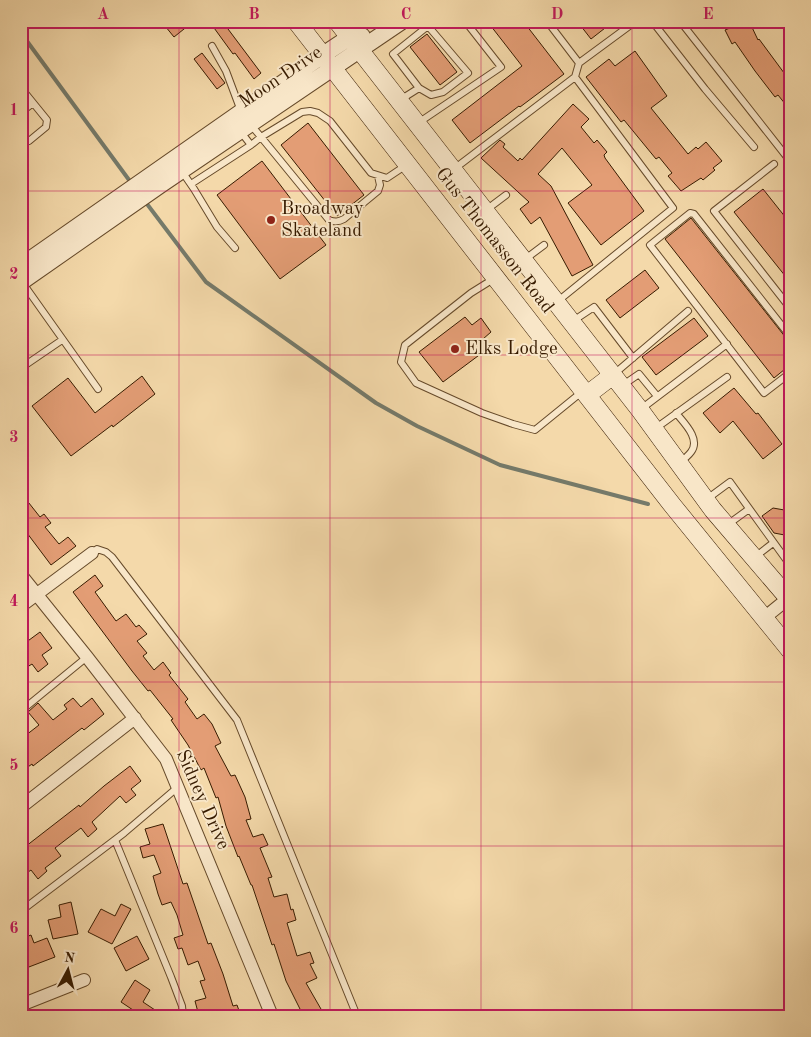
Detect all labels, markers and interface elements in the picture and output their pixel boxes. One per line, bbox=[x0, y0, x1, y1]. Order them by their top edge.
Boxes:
text: A bbox=[97, 7, 109, 23]
text: B bbox=[248, 7, 260, 23]
text: C bbox=[401, 7, 411, 23]
text: D bbox=[551, 7, 563, 23]
text: E bbox=[702, 7, 714, 23]
street label: Moon Drive bbox=[236, 43, 326, 113]
text: 1 bbox=[9, 103, 19, 119]
street label: Gus Thomasson Road bbox=[431, 165, 557, 317]
place label: Broadway Skateland bbox=[281, 200, 364, 241]
marker: Broadway Skateland bbox=[265, 214, 277, 226]
text: 2 bbox=[9, 267, 19, 283]
place label: Elks Lodge bbox=[465, 340, 558, 359]
marker: Elks Lodge bbox=[449, 343, 461, 355]
text: 3 bbox=[9, 430, 19, 446]
text: 4 bbox=[9, 594, 19, 610]
street label: Sidney Drive bbox=[172, 747, 232, 853]
text: 5 bbox=[9, 758, 19, 774]
text: 6 bbox=[9, 921, 19, 937]
north arrow bbox=[42, 944, 92, 994]
text: N bbox=[63, 950, 76, 966]

